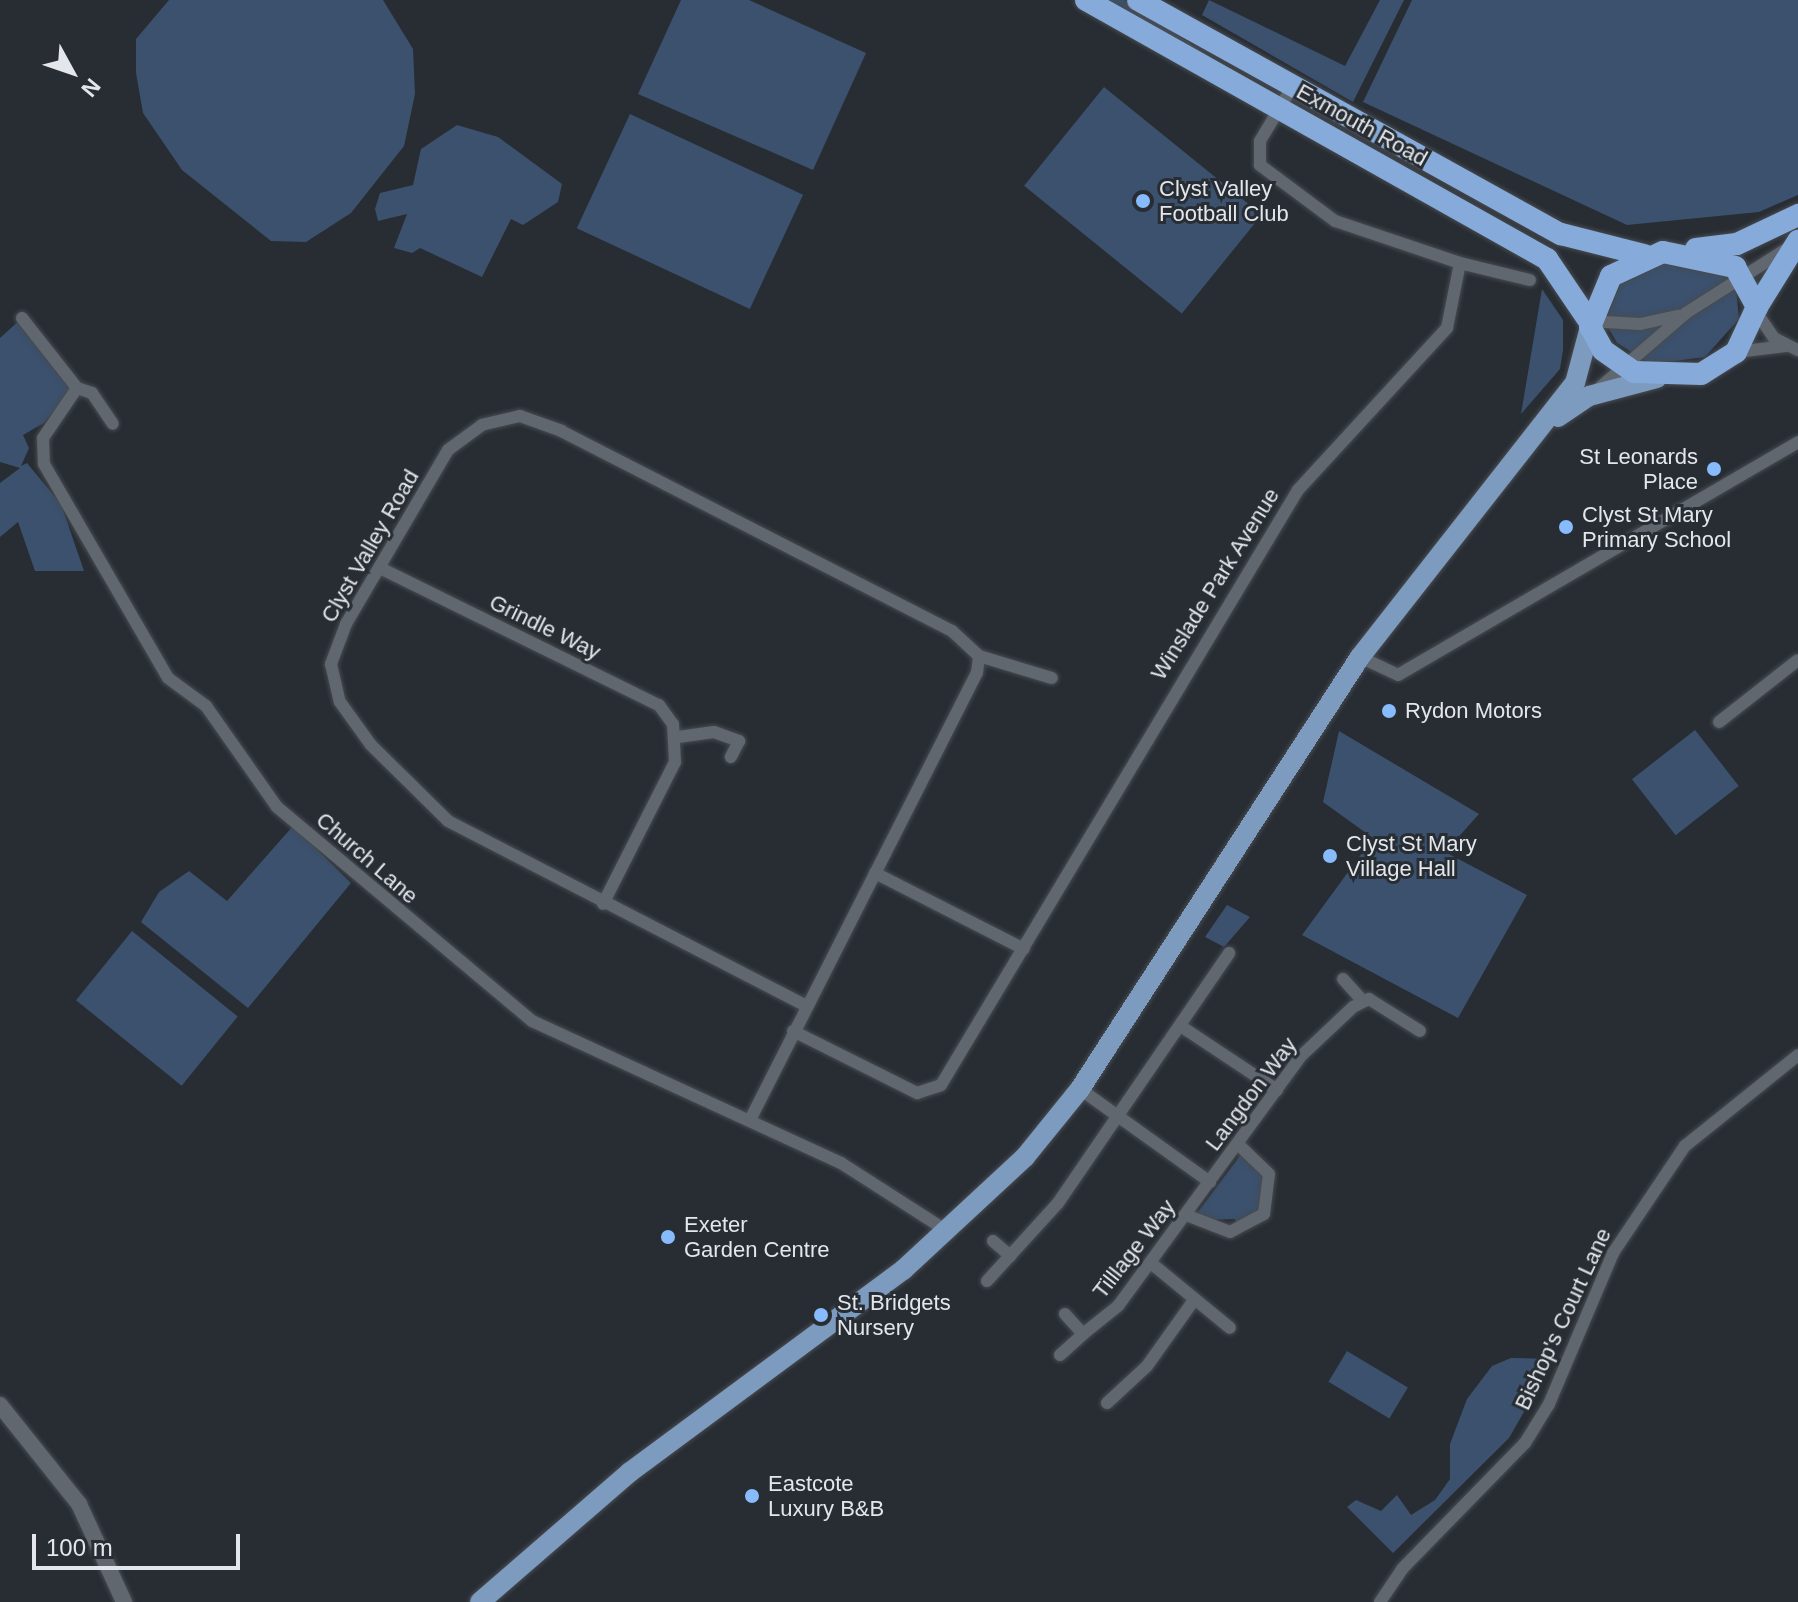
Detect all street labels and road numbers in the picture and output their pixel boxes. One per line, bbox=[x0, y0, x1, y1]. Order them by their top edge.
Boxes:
street label: Exmouth Road bbox=[1292, 78, 1432, 172]
street label: Clyst Valley Road bbox=[316, 465, 424, 627]
street label: Winslade Park Avenue bbox=[1145, 483, 1285, 685]
street label: Grindle Way bbox=[485, 589, 605, 665]
street label: Church Lane bbox=[311, 807, 423, 909]
street label: Langdon Way bbox=[1200, 1032, 1302, 1156]
street label: Tilllage Way bbox=[1087, 1194, 1181, 1304]
street label: Bishop's Court Lane bbox=[1509, 1224, 1617, 1414]

